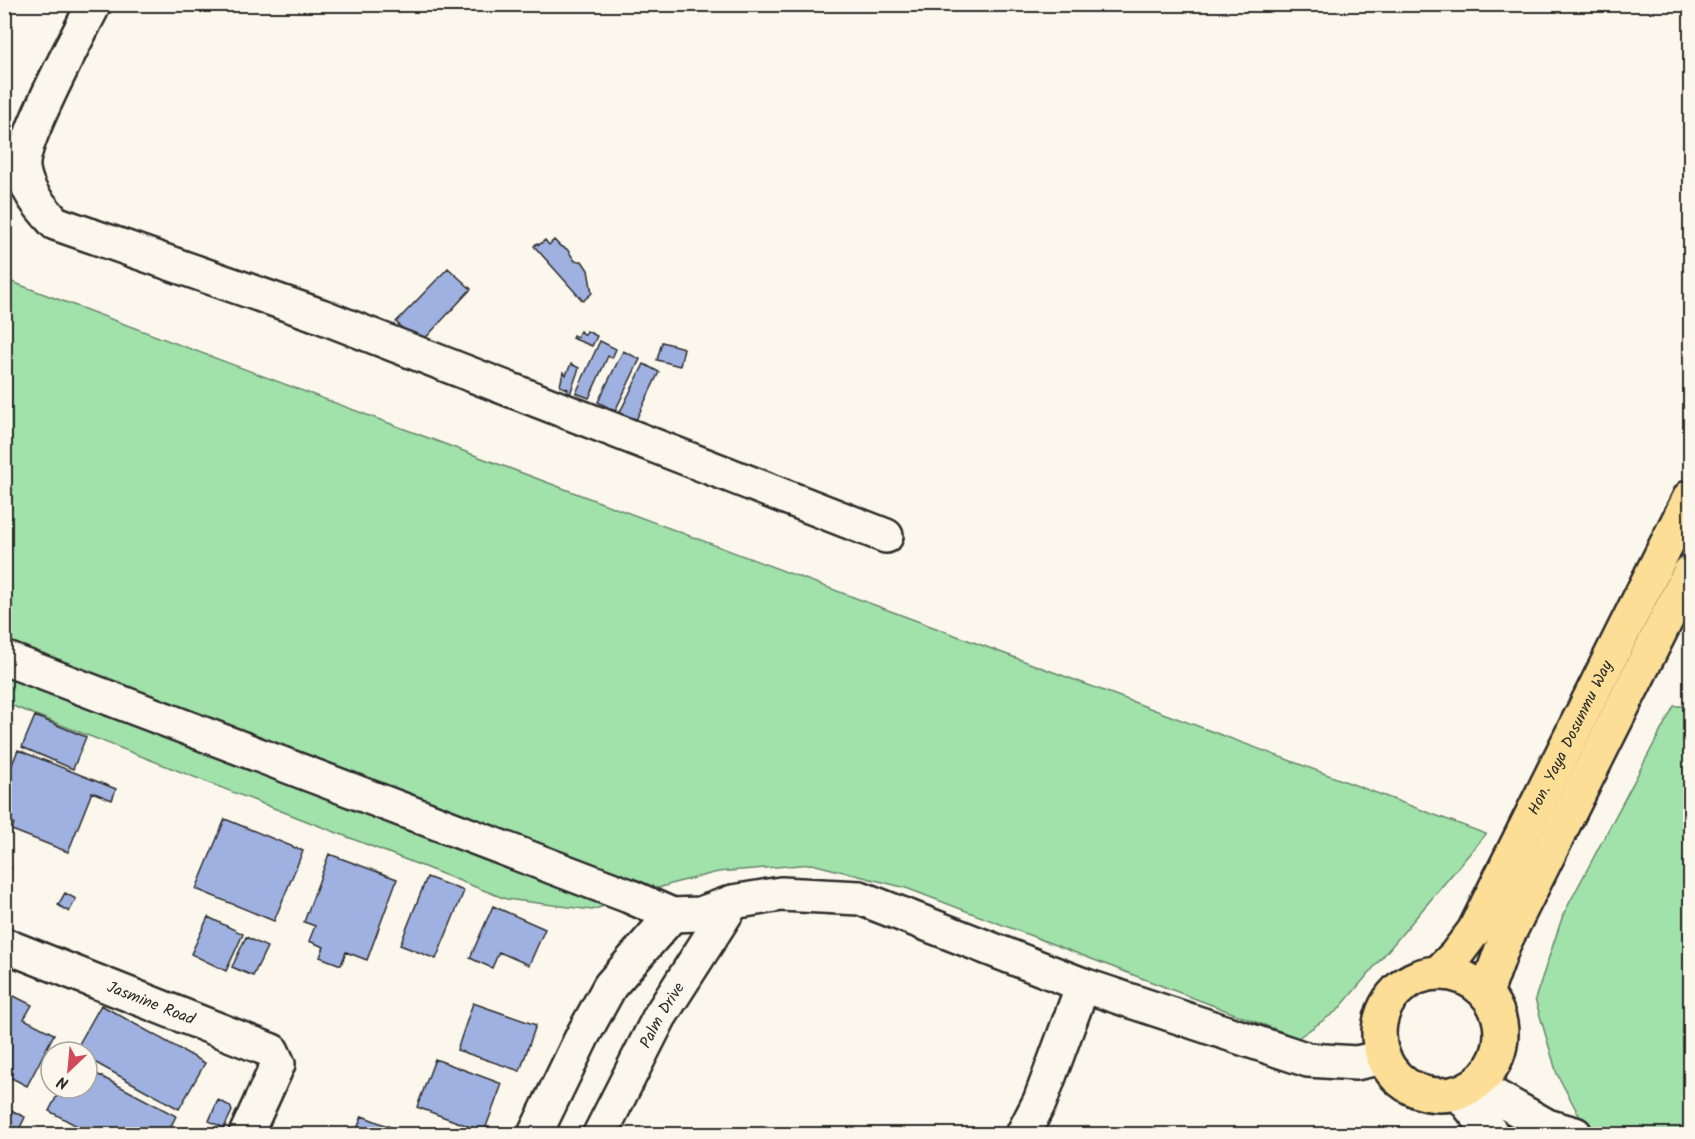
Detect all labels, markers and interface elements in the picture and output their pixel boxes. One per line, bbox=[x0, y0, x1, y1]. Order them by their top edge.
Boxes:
street label: Hon. Yaya Dosunmu Way bbox=[1521, 656, 1620, 819]
street label: Jasmine Road bbox=[103, 974, 200, 1032]
street label: Palm Drive bbox=[633, 977, 691, 1053]
north arrow bbox=[39, 1040, 99, 1100]
text: N bbox=[53, 1069, 73, 1096]

